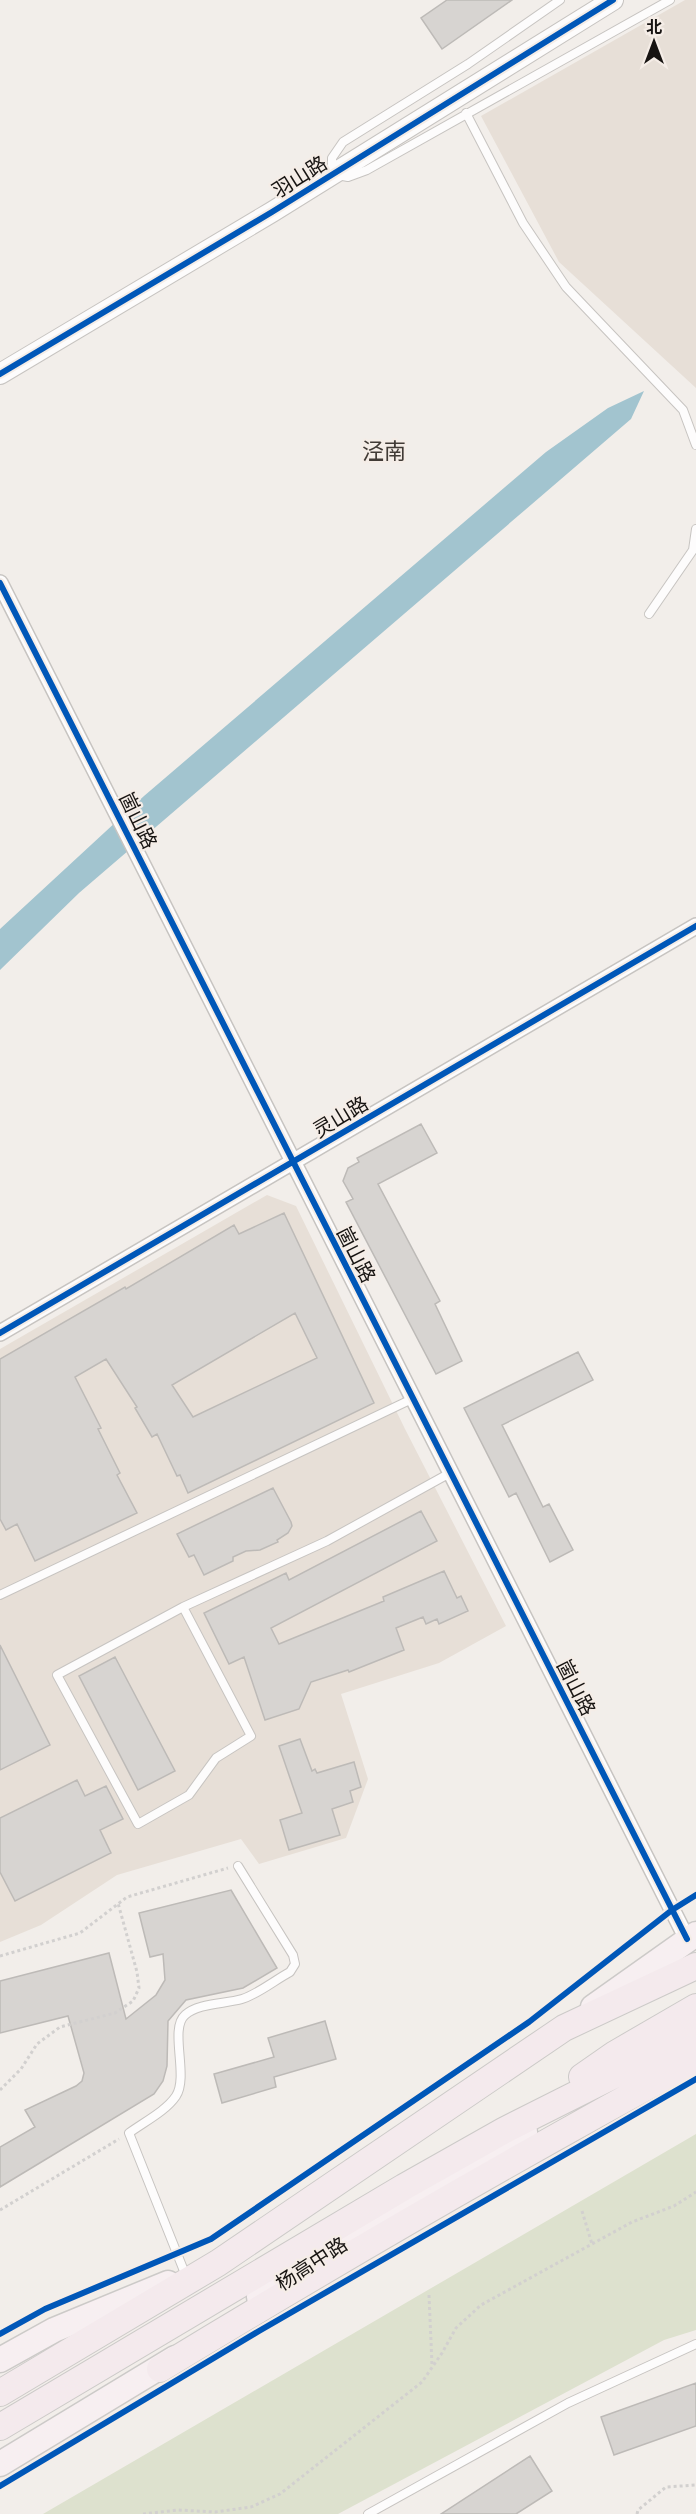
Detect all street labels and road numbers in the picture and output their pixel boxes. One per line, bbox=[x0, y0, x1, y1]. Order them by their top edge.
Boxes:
street label: 羽山路 bbox=[267, 150, 331, 202]
street label: 崮山路 bbox=[115, 788, 163, 852]
street label: 灵山路 bbox=[308, 1090, 372, 1142]
street label: 崮山路 bbox=[333, 1222, 381, 1286]
street label: 崮山路 bbox=[553, 1655, 601, 1719]
street label: 杨高中路 bbox=[271, 2231, 351, 2295]

